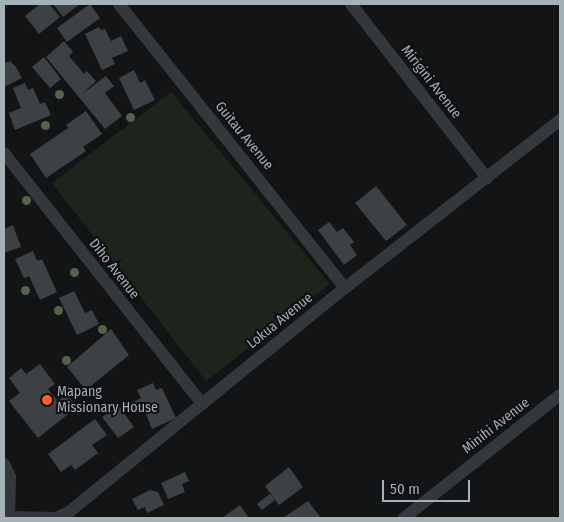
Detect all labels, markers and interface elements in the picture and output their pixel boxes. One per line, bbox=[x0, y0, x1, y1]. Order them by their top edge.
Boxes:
street label: Mirigini Avenue bbox=[397, 42, 465, 122]
street label: Guitau Avenue bbox=[211, 99, 277, 173]
street label: Diho Avenue bbox=[85, 236, 143, 302]
street label: Lokua Avenue bbox=[244, 290, 316, 352]
place label: Mapang Missionary House bbox=[57, 384, 158, 417]
marker: Mapang Missionary House bbox=[41, 394, 53, 406]
street label: Minihi Avenue bbox=[459, 395, 533, 457]
scale bar bbox=[384, 470, 472, 502]
text: 50 m bbox=[390, 480, 420, 498]

